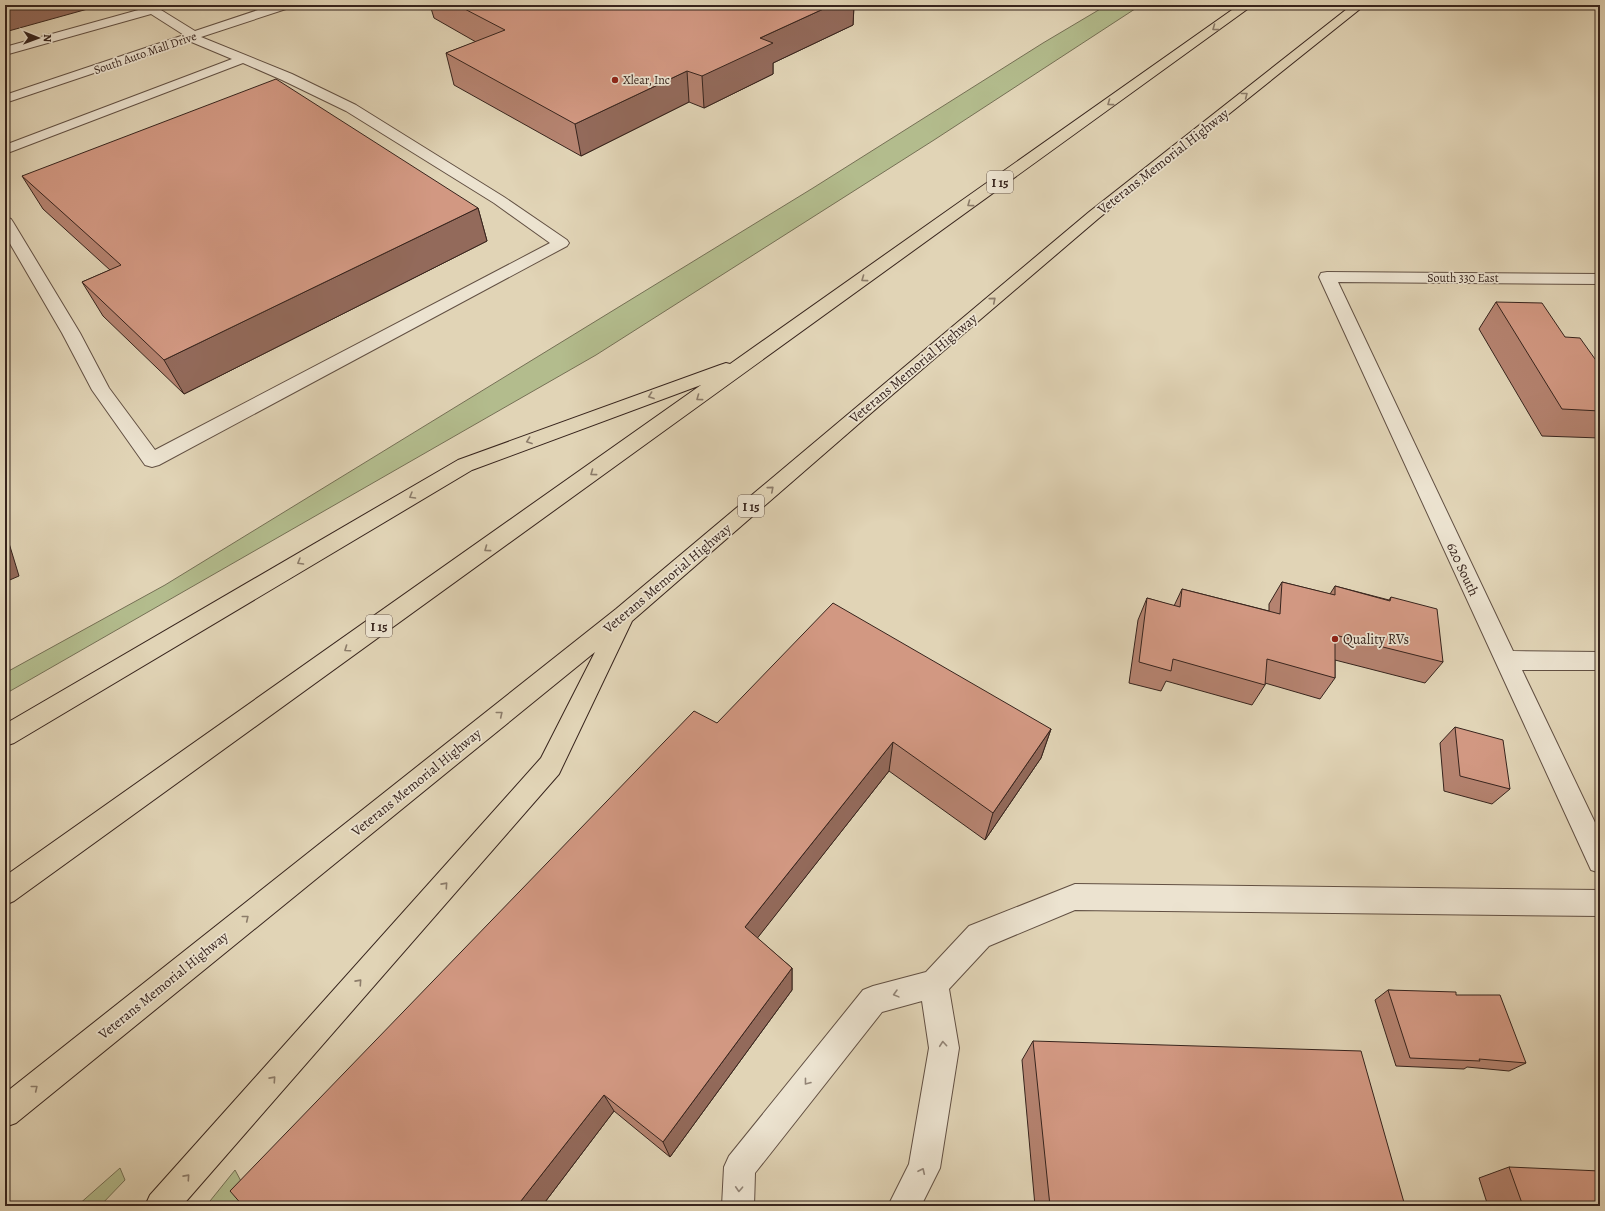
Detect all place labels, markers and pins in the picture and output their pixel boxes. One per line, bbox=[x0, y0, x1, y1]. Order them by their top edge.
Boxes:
place label: Xlear, Inc bbox=[623, 72, 670, 88]
marker: Xlear, Inc bbox=[610, 75, 620, 85]
place label: Quality RVs bbox=[1343, 630, 1409, 649]
marker: Quality RVs bbox=[1330, 634, 1340, 644]

